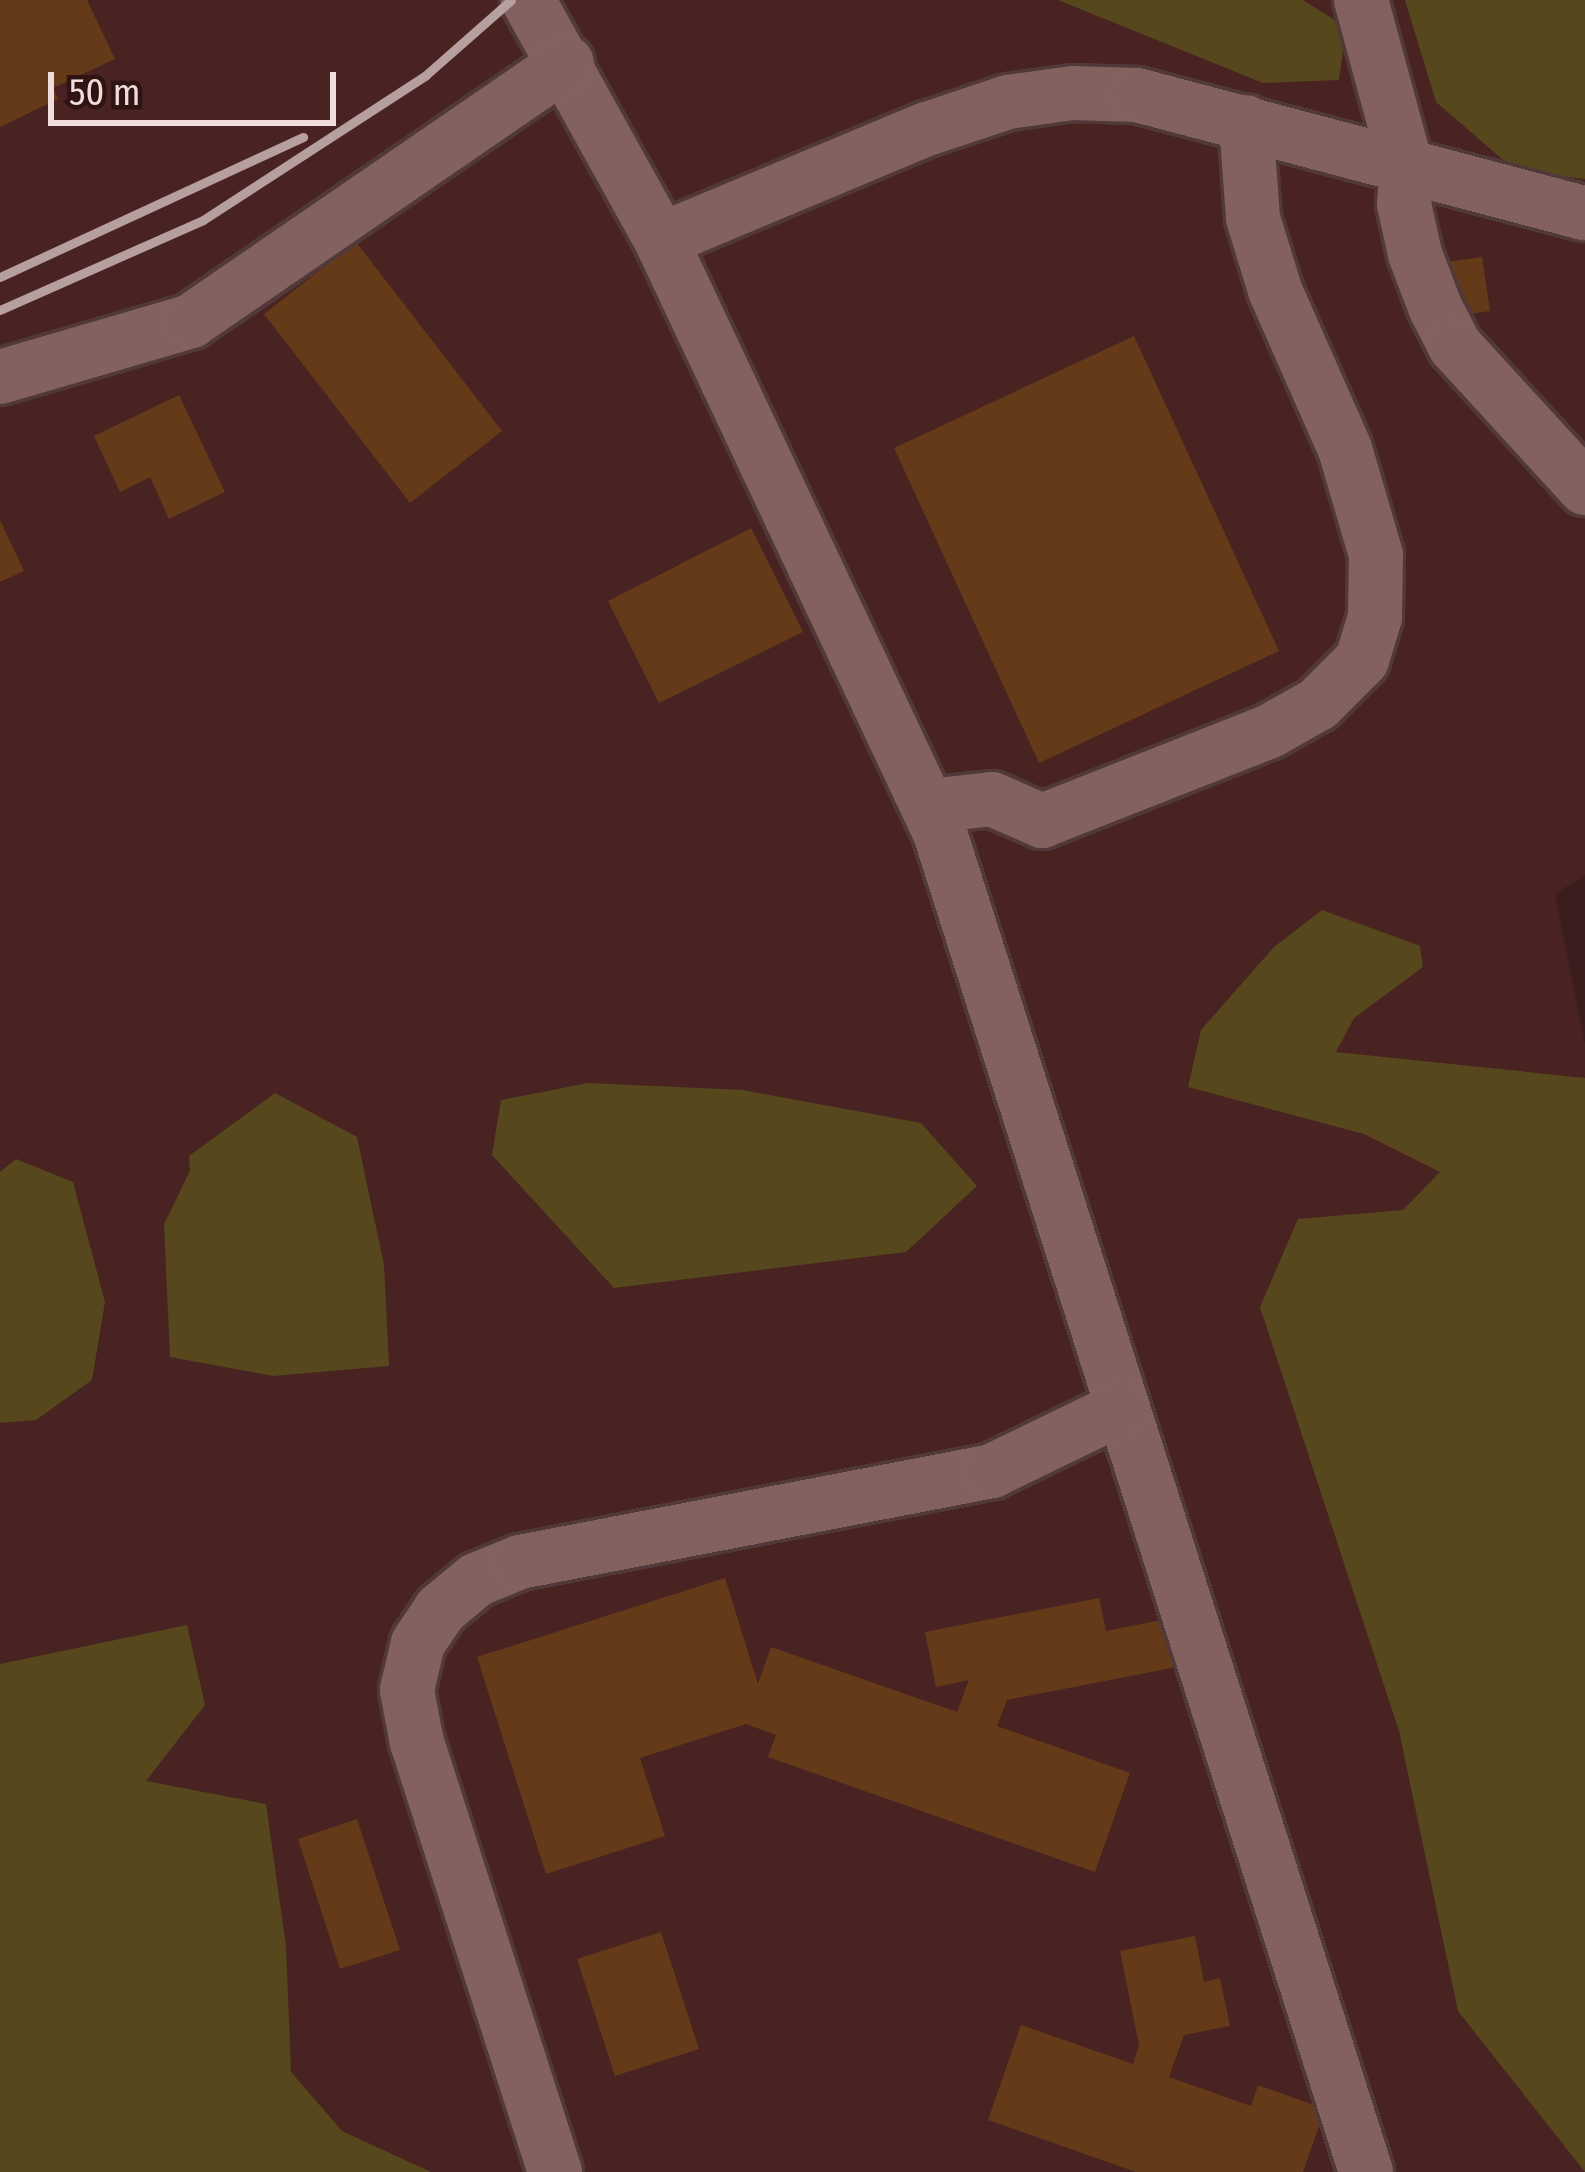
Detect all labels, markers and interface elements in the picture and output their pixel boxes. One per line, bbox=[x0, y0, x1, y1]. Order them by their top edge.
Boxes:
scale bar bbox=[54, 48, 342, 122]
text: 50 m bbox=[69, 71, 140, 115]

